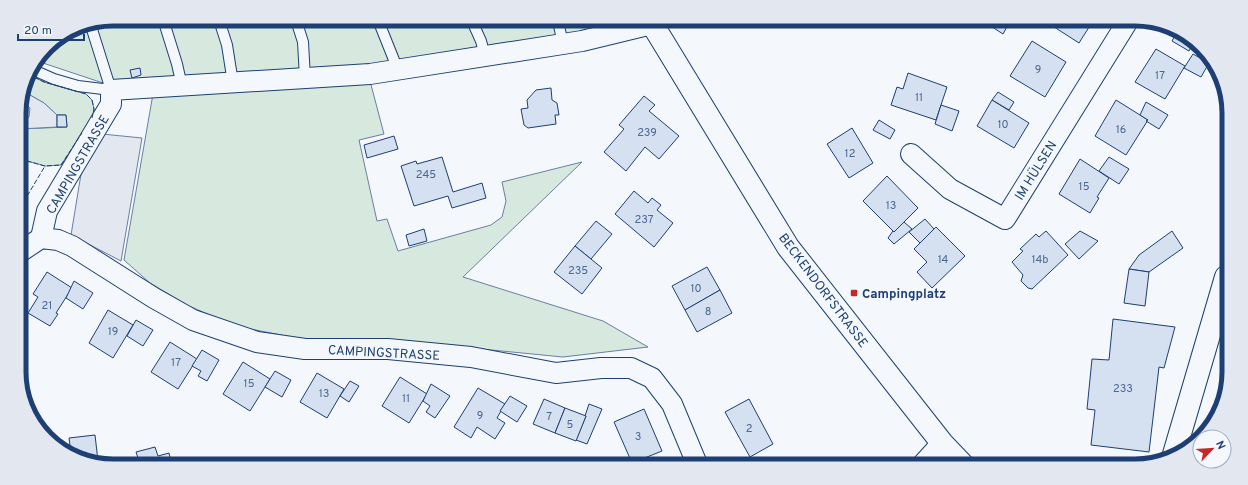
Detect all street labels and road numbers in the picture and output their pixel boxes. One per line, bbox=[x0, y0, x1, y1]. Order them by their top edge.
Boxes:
street label: CAMPINGSTRASSE bbox=[44, 112, 114, 218]
street label: IM HÜLSEN bbox=[1010, 137, 1061, 204]
street label: BECKENDORFSTRASSE bbox=[774, 231, 871, 351]
street label: CAMPINGSTRASSE bbox=[327, 343, 440, 365]

